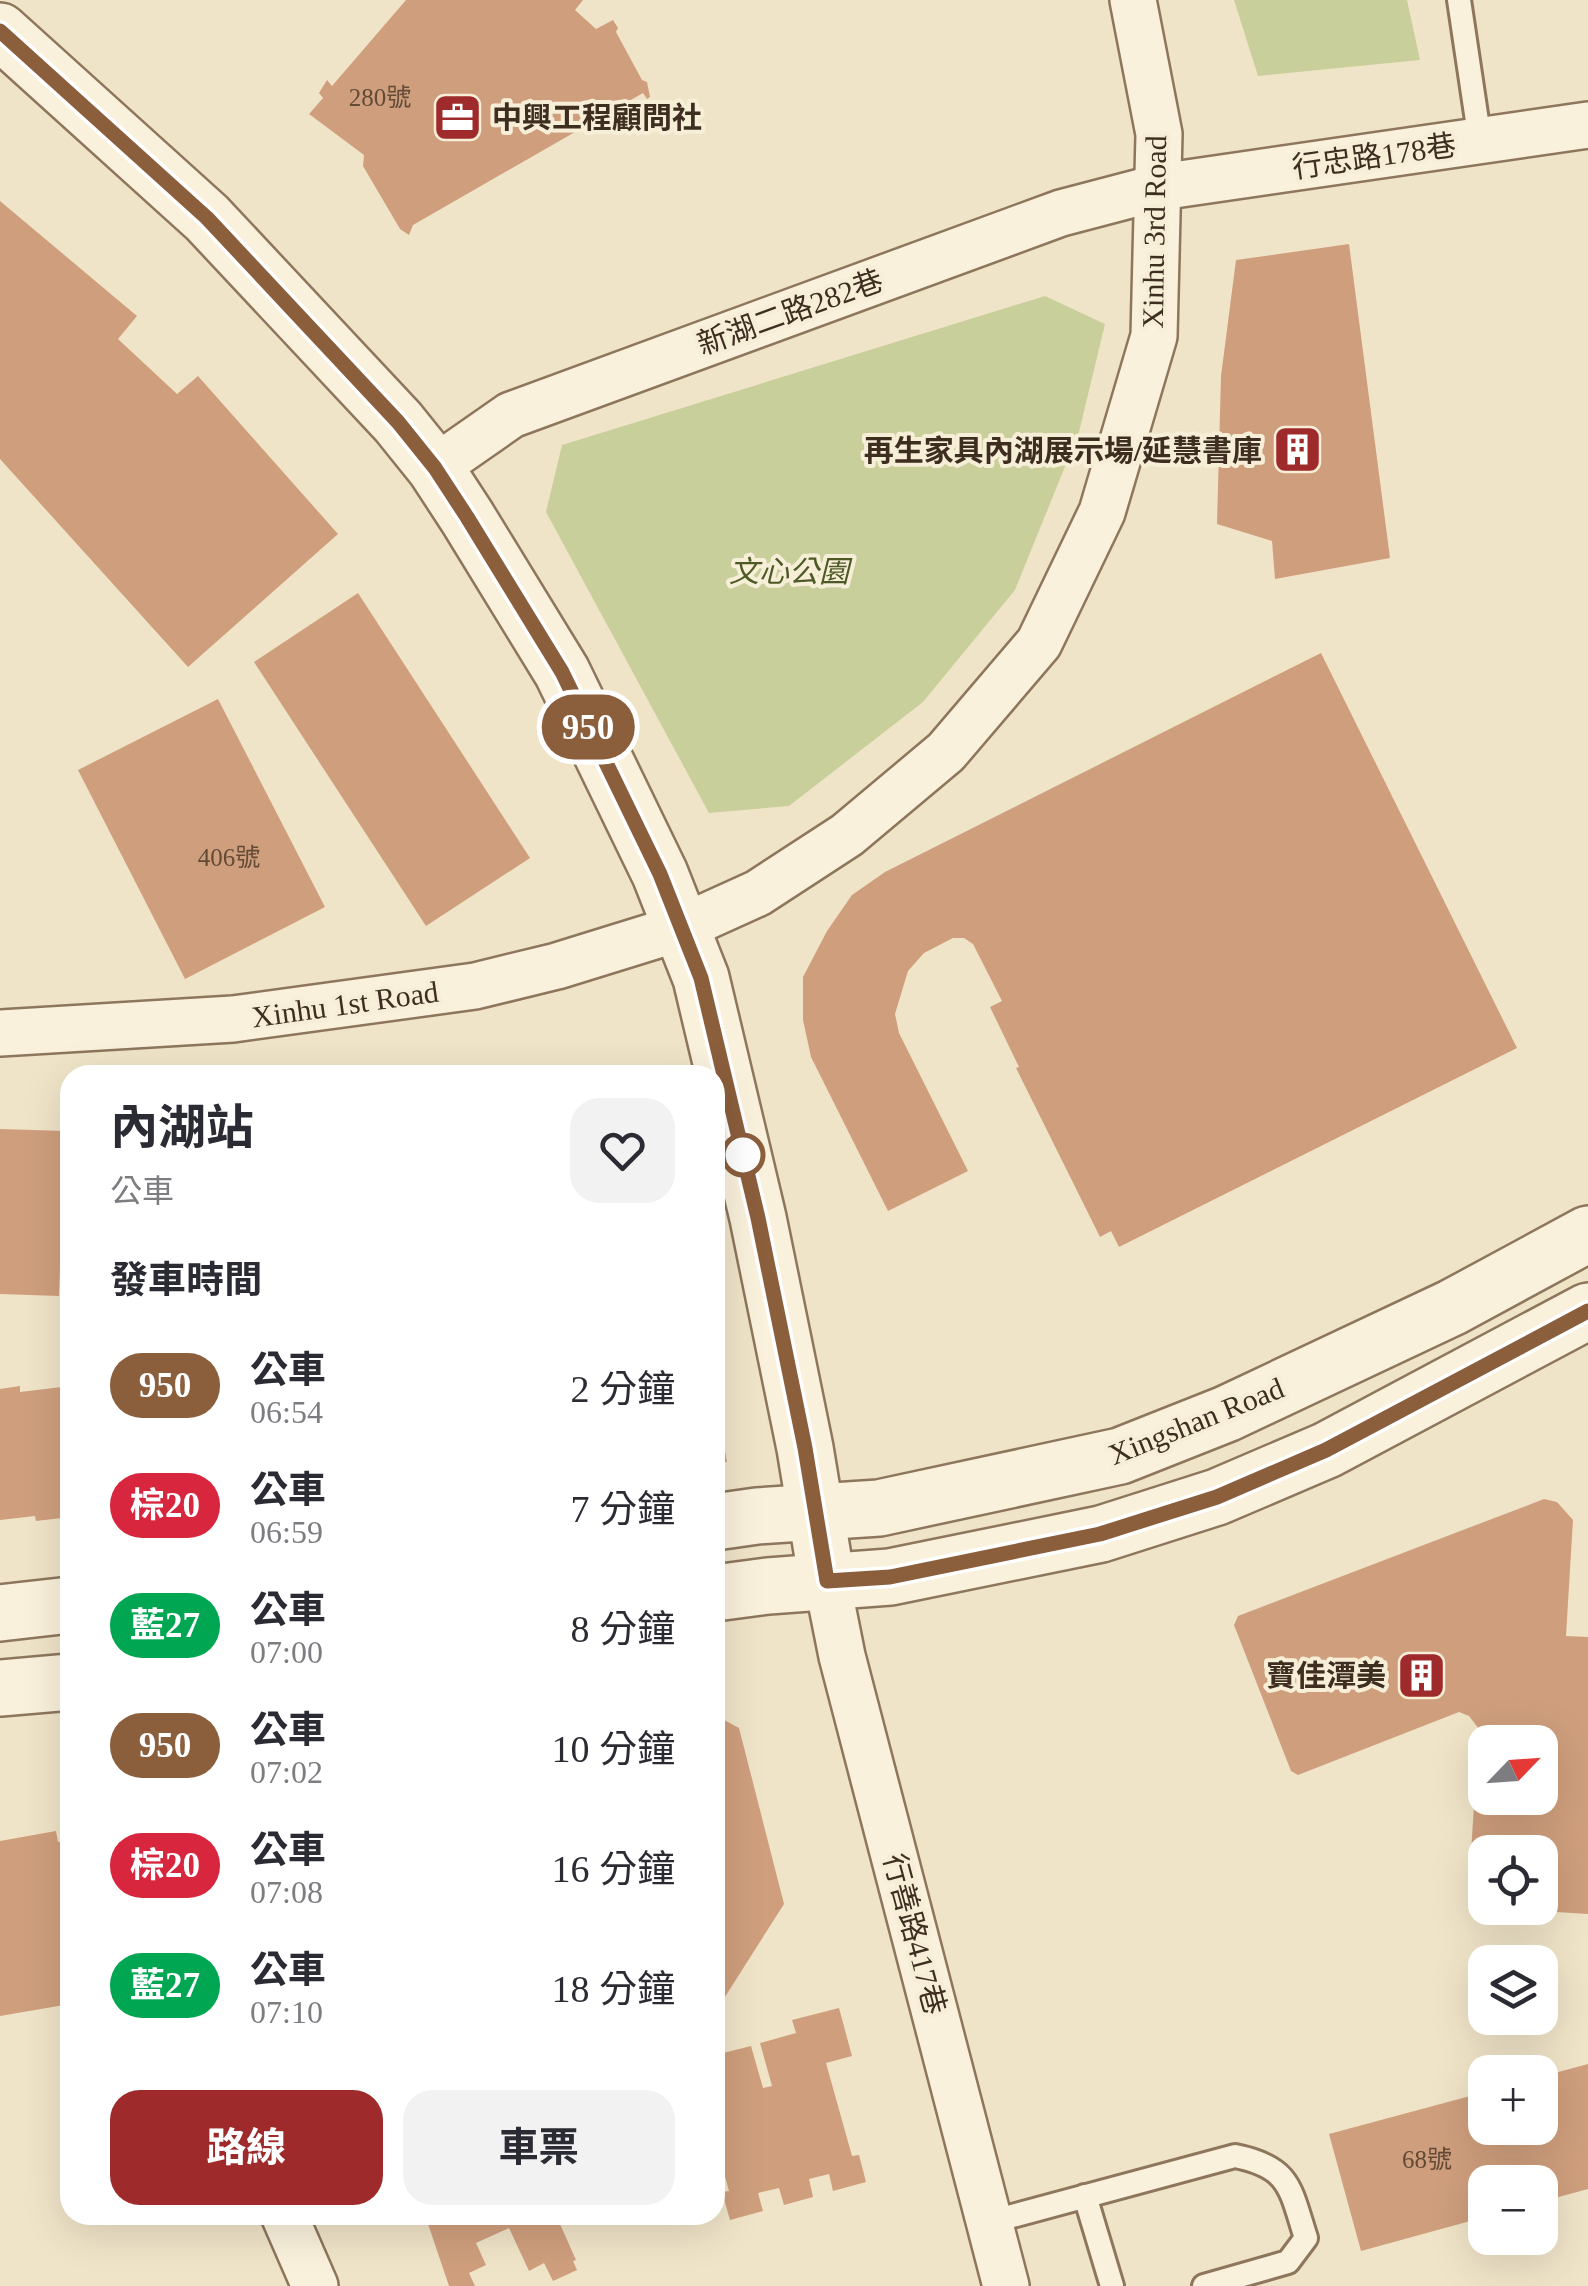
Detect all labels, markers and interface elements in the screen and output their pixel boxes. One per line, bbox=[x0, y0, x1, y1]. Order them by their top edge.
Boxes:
house number: 280號 bbox=[349, 84, 411, 111]
office icon: 中興工程顧問社 bbox=[431, 91, 483, 143]
place label: 中興工程顧問社 bbox=[492, 101, 702, 134]
street label: 行忠路178巷 bbox=[1290, 128, 1458, 184]
street label: Xinhu 3rd Road bbox=[1136, 135, 1172, 329]
street label: 新湖二路282巷 bbox=[693, 263, 887, 361]
building icon: 再生家具內湖展示場/延慧書庫 bbox=[1271, 424, 1323, 476]
place label: 再生家具內湖展示場/延慧書庫 bbox=[864, 434, 1262, 467]
park label: 文心公園 bbox=[729, 555, 853, 588]
line badge: 950 bbox=[530, 694, 646, 760]
text: 950 bbox=[562, 708, 614, 747]
house number: 406號 bbox=[198, 844, 260, 871]
street label: Xinhu 1st Road bbox=[249, 975, 441, 1033]
button: heart bbox=[570, 1098, 675, 1203]
text: 內湖站 bbox=[110, 1101, 254, 1154]
unlabelled marker bbox=[722, 1134, 764, 1176]
text: 公車 bbox=[110, 1173, 174, 1209]
text: 發車時間 bbox=[110, 1259, 262, 1301]
text: 公車 bbox=[250, 1349, 326, 1391]
text: 950 bbox=[139, 1366, 191, 1405]
text: 2 分鐘 bbox=[570, 1368, 675, 1410]
street label: Xingshan Road bbox=[1104, 1371, 1288, 1471]
text: 06:54 bbox=[250, 1394, 323, 1430]
text: 公車 bbox=[250, 1469, 326, 1511]
text: 棕20 bbox=[130, 1486, 200, 1525]
text: 7 分鐘 bbox=[570, 1488, 675, 1530]
text: 06:59 bbox=[250, 1514, 323, 1550]
text: 公車 bbox=[250, 1589, 326, 1631]
text: 藍27 bbox=[130, 1606, 200, 1645]
text: 8 分鐘 bbox=[570, 1608, 675, 1650]
text: 07:00 bbox=[250, 1634, 323, 1670]
building icon: 寶佳潭美 bbox=[1395, 1649, 1447, 1701]
place label: 寶佳潭美 bbox=[1266, 1659, 1386, 1692]
text: 公車 bbox=[250, 1709, 326, 1751]
north arrow bbox=[1468, 1725, 1558, 1815]
map controls bbox=[1468, 1725, 1558, 2255]
text: 950 bbox=[139, 1726, 191, 1765]
text: 10 分鐘 bbox=[551, 1728, 675, 1770]
text: 07:02 bbox=[250, 1754, 323, 1790]
text: 公車 bbox=[250, 1829, 326, 1871]
button: locate bbox=[1468, 1835, 1558, 1925]
text: 棕20 bbox=[130, 1846, 200, 1885]
text: 16 分鐘 bbox=[551, 1848, 675, 1890]
street label: 行善路417巷 bbox=[878, 1850, 952, 2018]
text: 07:08 bbox=[250, 1874, 323, 1910]
button: layers bbox=[1468, 1945, 1558, 2035]
text: 公車 bbox=[250, 1949, 326, 1991]
text: 藍27 bbox=[130, 1966, 200, 2005]
text: 18 分鐘 bbox=[551, 1968, 675, 2010]
text: 07:10 bbox=[250, 1994, 323, 2030]
button: + bbox=[1468, 2055, 1558, 2145]
button: 路線 bbox=[110, 2090, 383, 2205]
button: 車票 bbox=[403, 2090, 675, 2205]
house number: 68號 bbox=[1402, 2146, 1452, 2173]
button: − bbox=[1468, 2165, 1558, 2255]

